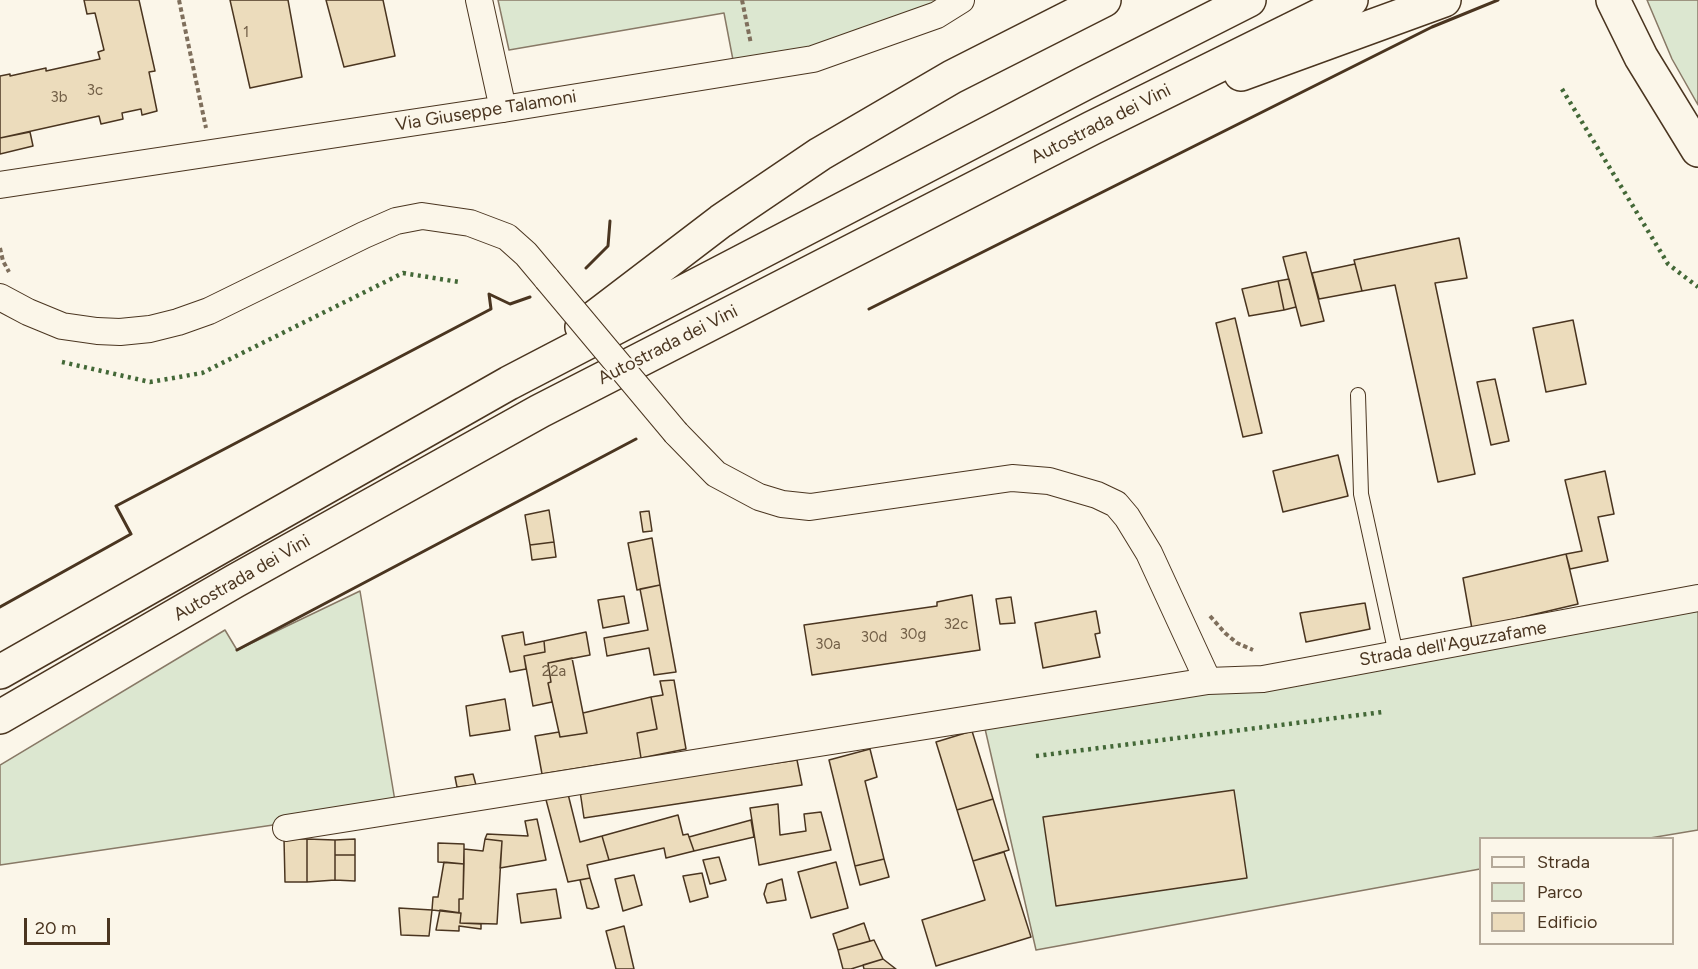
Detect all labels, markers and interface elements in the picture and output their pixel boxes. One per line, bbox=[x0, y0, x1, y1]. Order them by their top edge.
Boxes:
house number: 1 bbox=[243, 24, 249, 42]
street label: Autostrada dei Vini bbox=[1028, 79, 1174, 169]
house number: 3c bbox=[87, 82, 103, 100]
street label: Via Giuseppe Talamoni bbox=[394, 86, 578, 136]
house number: 3b bbox=[51, 89, 67, 107]
street label: Autostrada dei Vini bbox=[595, 300, 741, 390]
street label: Autostrada dei Vini bbox=[170, 530, 314, 626]
house number: 32c bbox=[944, 616, 968, 634]
street label: Strada dell'Aguzzafame bbox=[1358, 617, 1548, 671]
house number: 30g bbox=[900, 626, 926, 644]
house number: 30d bbox=[861, 629, 887, 647]
house number: 30a bbox=[815, 636, 841, 654]
house number: 22a bbox=[542, 663, 566, 681]
legend bbox=[1479, 837, 1674, 945]
text: Strada bbox=[1537, 851, 1590, 873]
text: Parco bbox=[1537, 881, 1583, 903]
scale bar bbox=[27, 906, 112, 944]
text: Edificio bbox=[1537, 911, 1598, 933]
text: 20 m bbox=[35, 917, 76, 939]

